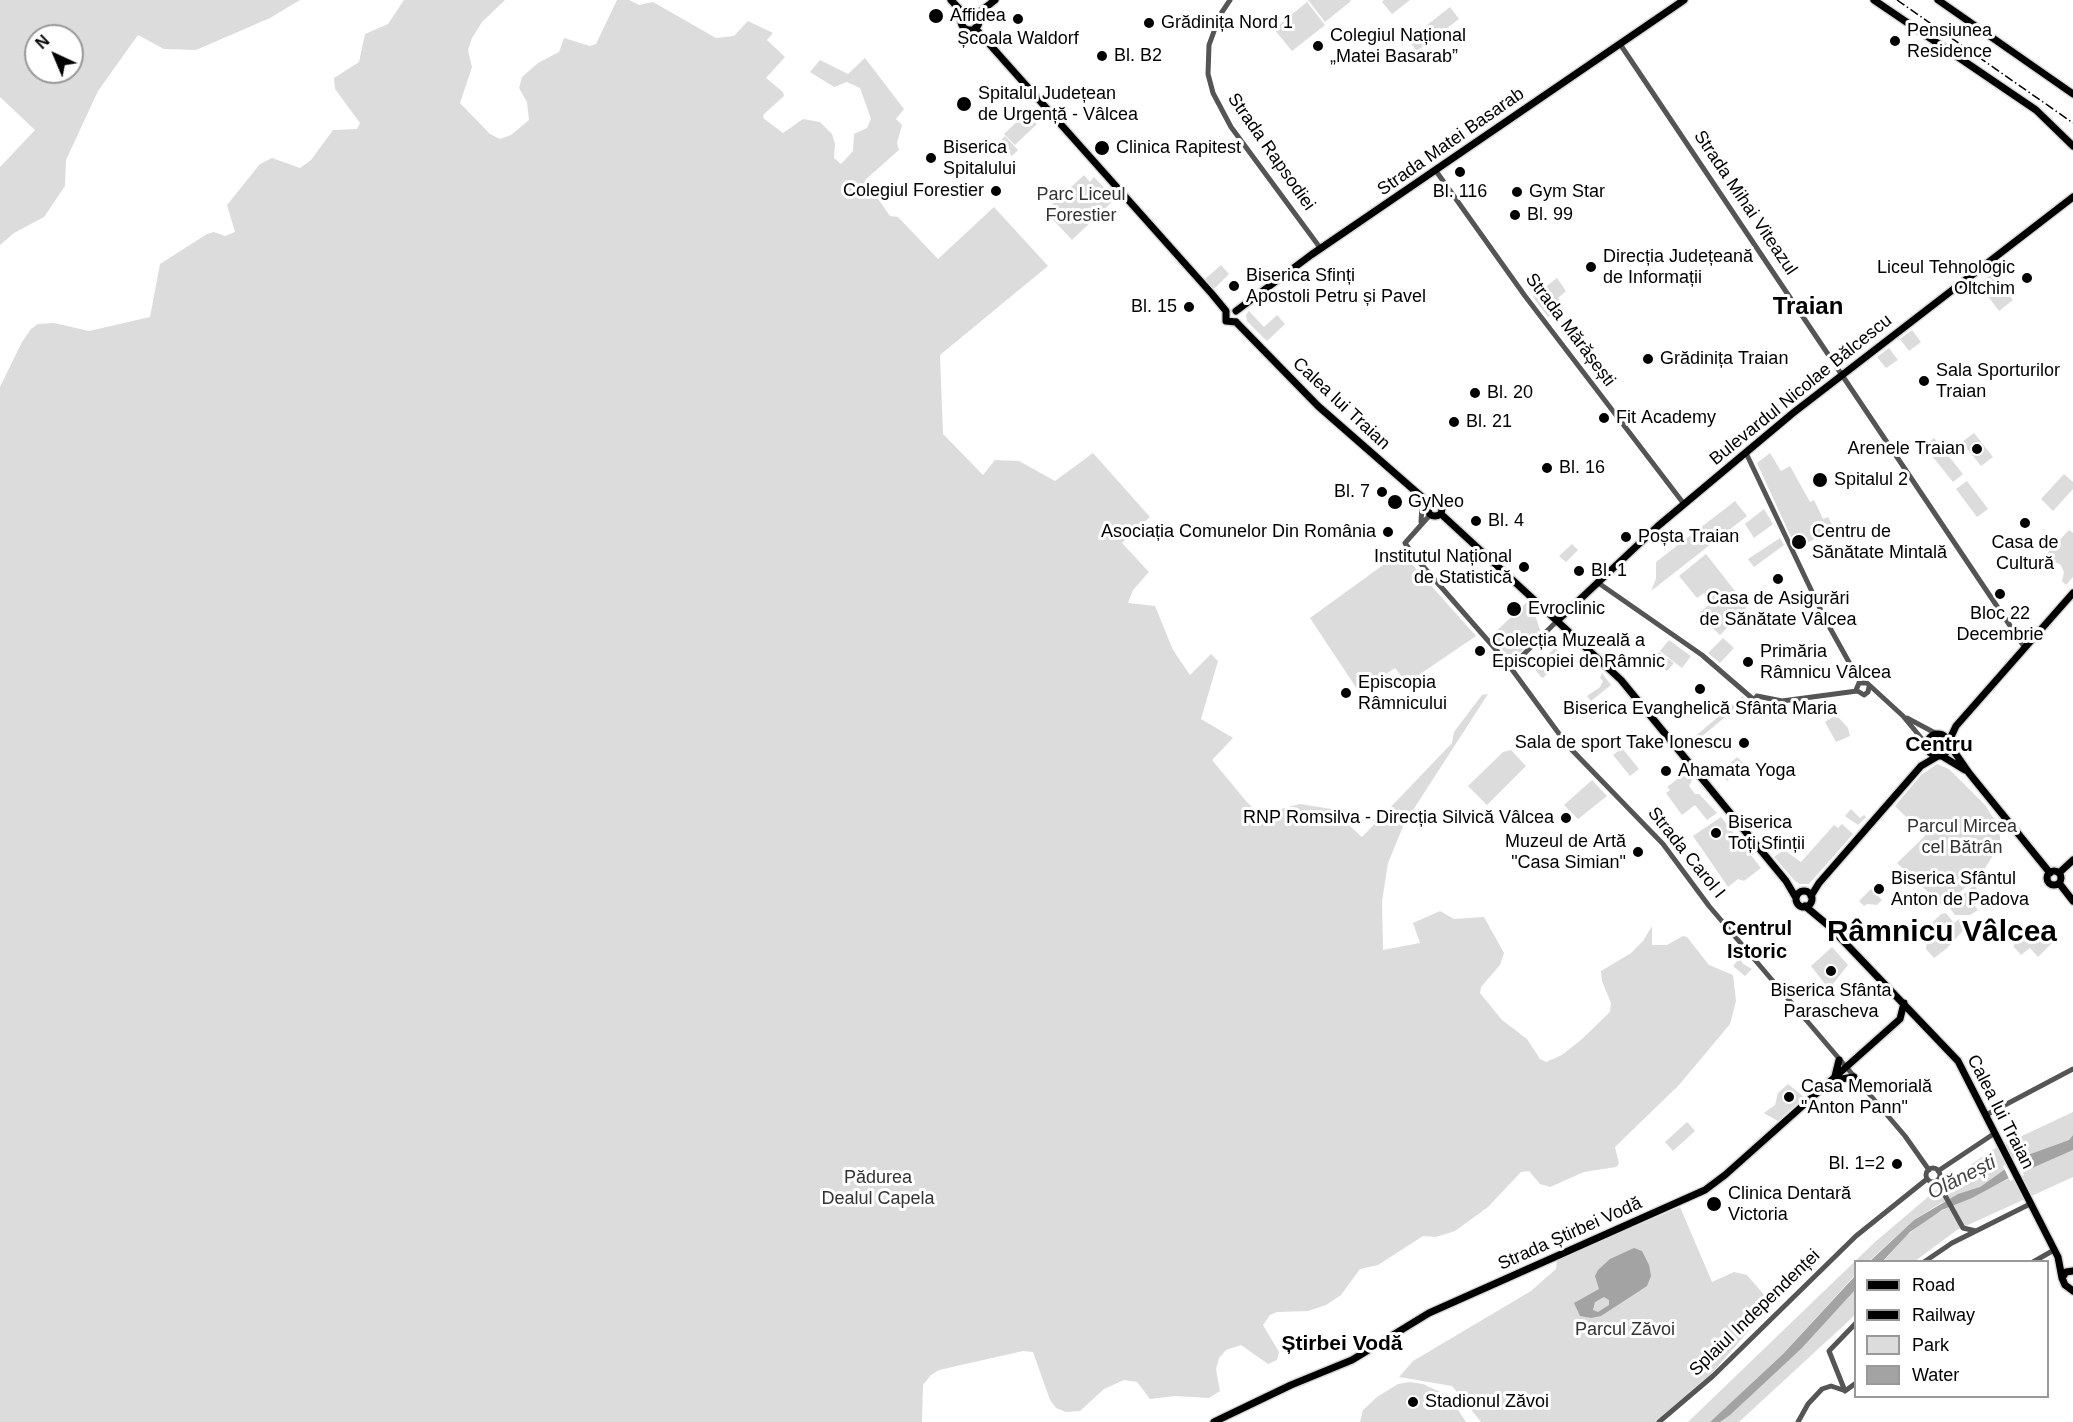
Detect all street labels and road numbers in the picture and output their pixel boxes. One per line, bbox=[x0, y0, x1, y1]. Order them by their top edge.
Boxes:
street label: Strada Matei Basarab bbox=[1374, 83, 1528, 201]
street label: Strada Rapsodiei bbox=[1223, 89, 1319, 215]
street label: Strada Mihai Viteazul bbox=[1689, 127, 1801, 279]
street label: Strada Mărășești bbox=[1520, 269, 1620, 391]
street label: Bulevardul Nicolae Bălcescu bbox=[1706, 310, 1896, 470]
street label: Calea lui Traian bbox=[1288, 353, 1394, 455]
street label: Strada Carol I bbox=[1643, 803, 1729, 903]
street label: Calea lui Traian bbox=[1962, 1051, 2038, 1173]
street label: Strada Știrbei Vodă bbox=[1495, 1193, 1645, 1275]
street label: Splaiul Independenței bbox=[1685, 1245, 1825, 1381]

